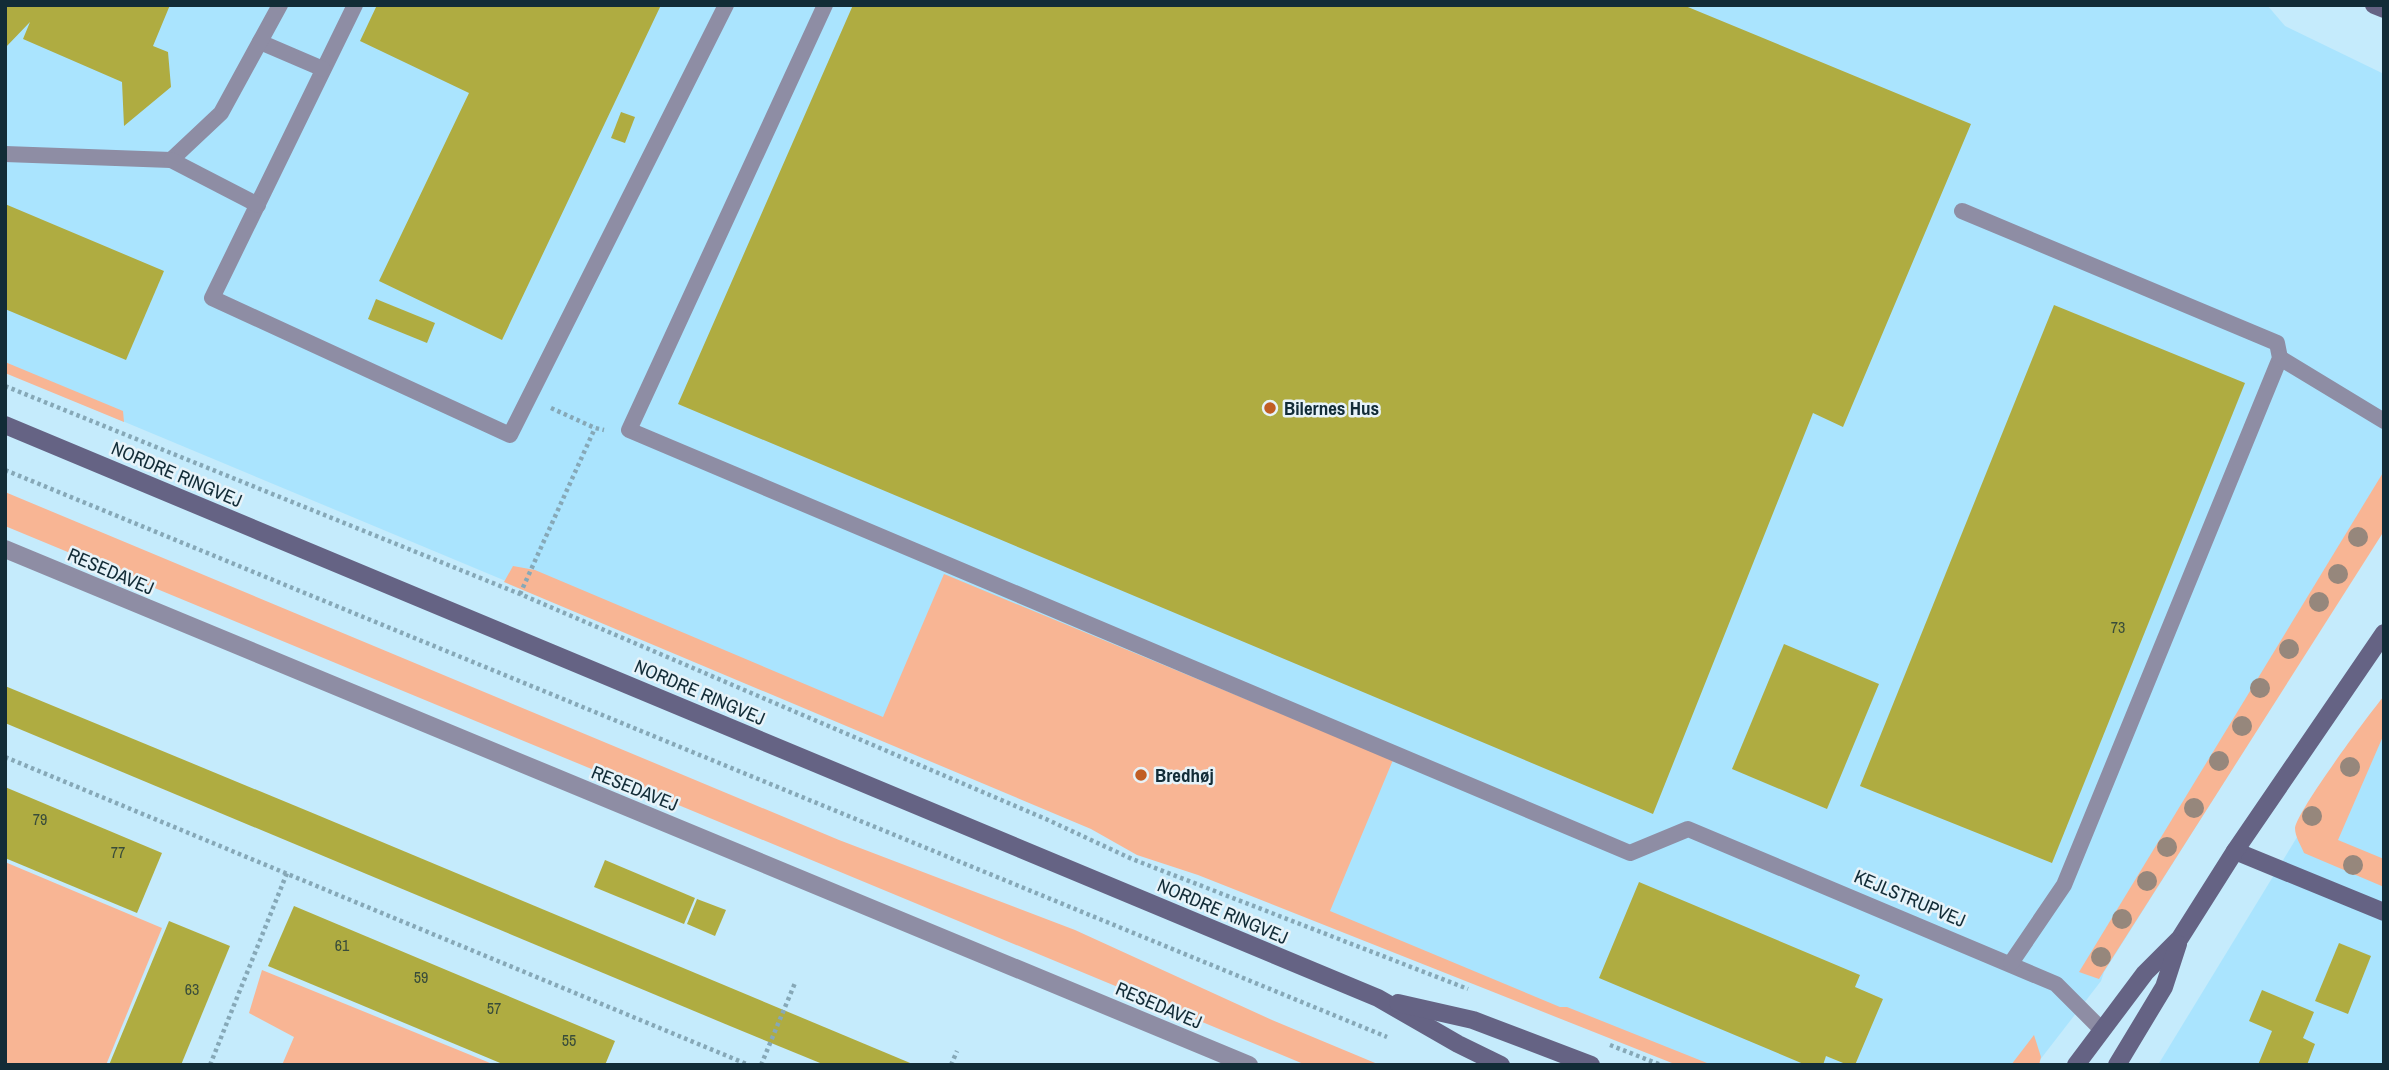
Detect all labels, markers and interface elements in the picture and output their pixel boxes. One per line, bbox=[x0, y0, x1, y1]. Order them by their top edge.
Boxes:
place label: Bilernes Hus bbox=[1284, 395, 1379, 421]
marker: Bilernes Hus bbox=[1262, 400, 1278, 416]
street label: NORDRE RINGVEJ bbox=[108, 435, 246, 513]
street label: RESEDAVEJ bbox=[64, 541, 158, 601]
house number: 73 bbox=[2111, 616, 2125, 638]
street label: NORDRE RINGVEJ bbox=[631, 653, 769, 731]
street label: RESEDAVEJ bbox=[588, 759, 682, 817]
place label: Bredhøj bbox=[1155, 762, 1214, 788]
marker: Bredhøj bbox=[1133, 767, 1149, 783]
house number: 79 bbox=[33, 808, 47, 830]
house number: 77 bbox=[111, 841, 125, 863]
street label: KEJLSTRUPVEJ bbox=[1850, 863, 1970, 933]
street label: NORDRE RINGVEJ bbox=[1154, 872, 1292, 950]
house number: 61 bbox=[335, 934, 350, 956]
house number: 59 bbox=[414, 966, 428, 988]
street label: RESEDAVEJ bbox=[1112, 975, 1206, 1035]
house number: 63 bbox=[185, 978, 199, 1000]
house number: 57 bbox=[487, 997, 501, 1019]
house number: 55 bbox=[562, 1029, 576, 1051]

